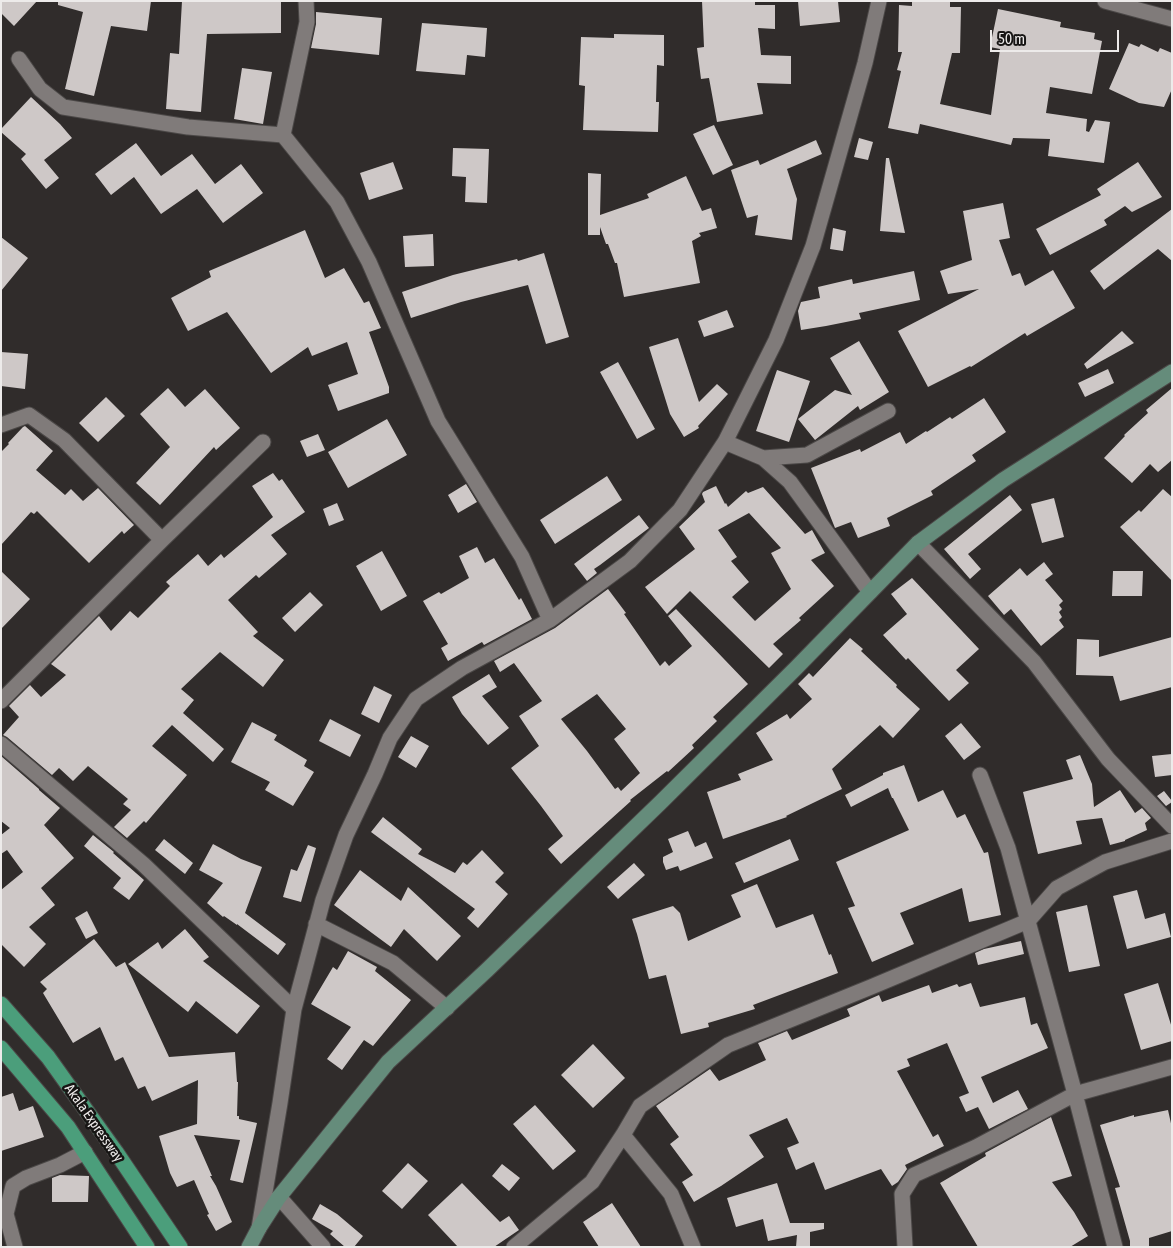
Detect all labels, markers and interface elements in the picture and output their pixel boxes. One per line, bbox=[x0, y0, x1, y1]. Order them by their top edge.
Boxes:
scale bar bbox=[993, 20, 1122, 52]
text: 50 m bbox=[998, 30, 1025, 47]
street label: Akala Expressway bbox=[61, 1081, 127, 1165]

